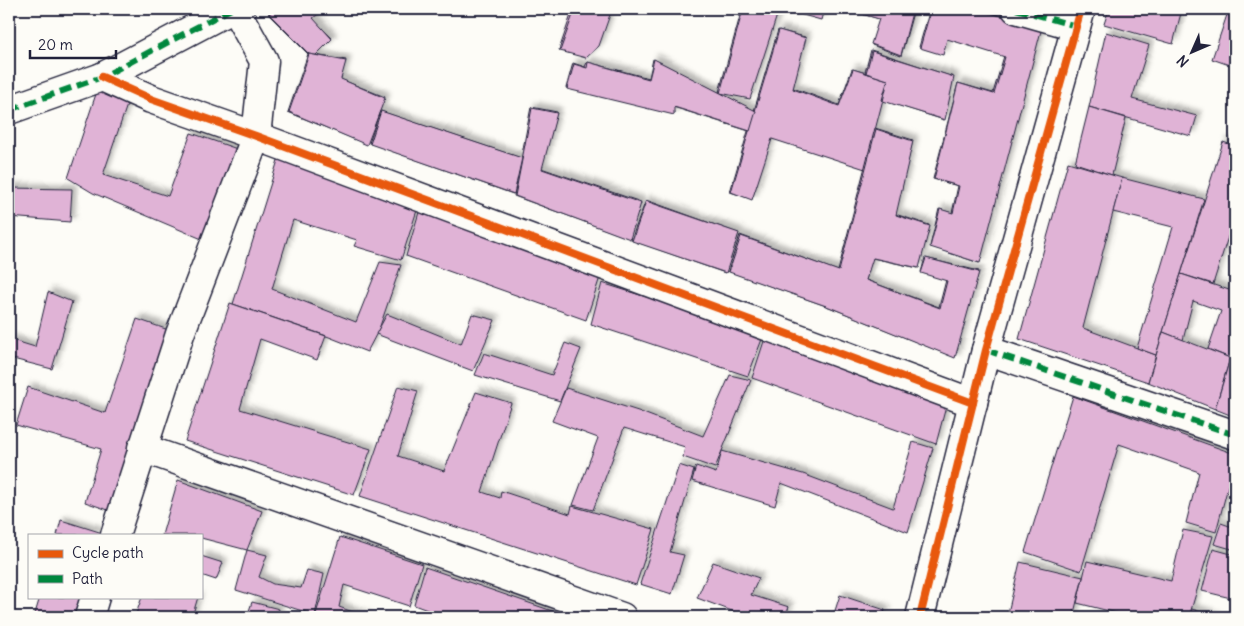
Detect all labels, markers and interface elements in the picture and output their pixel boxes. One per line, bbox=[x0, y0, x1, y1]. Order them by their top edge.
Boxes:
scale bar bbox=[30, 28, 116, 60]
north arrow bbox=[1166, 28, 1216, 78]
text: 20 m bbox=[38, 35, 73, 54]
text: N bbox=[1173, 51, 1193, 71]
legend bbox=[28, 534, 202, 598]
text: Cycle path bbox=[72, 543, 144, 562]
text: Path bbox=[72, 569, 103, 588]

